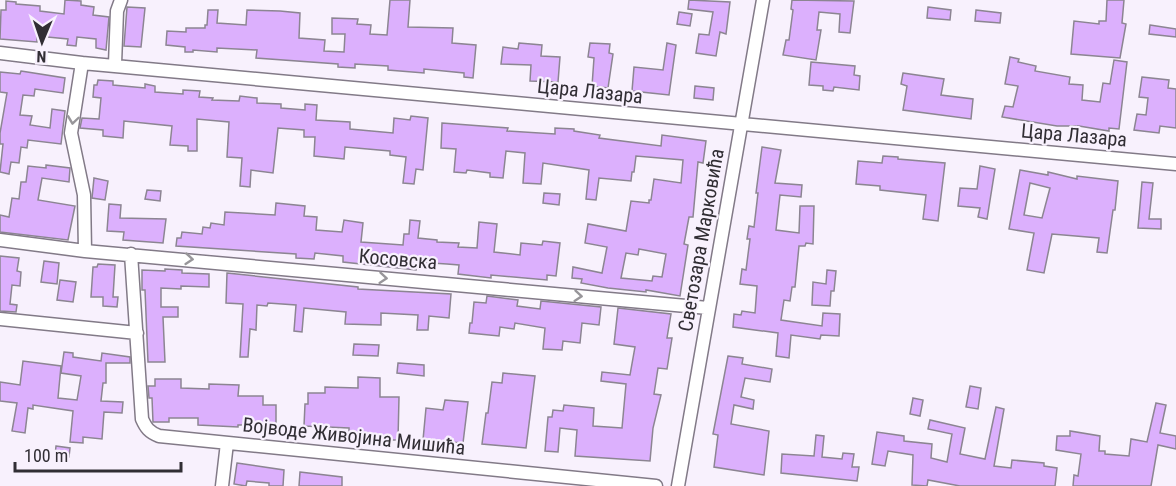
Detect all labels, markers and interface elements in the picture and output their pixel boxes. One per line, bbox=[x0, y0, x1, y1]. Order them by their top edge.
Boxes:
north arrow bbox=[12, 12, 72, 72]
text: N bbox=[36, 47, 47, 66]
street label: Цара Лазара bbox=[536, 74, 644, 108]
one-way arrow bbox=[67, 116, 79, 125]
street label: Цара Лазара bbox=[1020, 118, 1128, 152]
street label: Светозара Марковића bbox=[673, 147, 729, 333]
street label: Косовска bbox=[358, 244, 438, 274]
one-way arrow bbox=[185, 252, 194, 265]
one-way arrow bbox=[379, 271, 388, 284]
one-way arrow bbox=[573, 289, 582, 302]
street label: Војводе Живојина Мишића bbox=[241, 412, 467, 460]
scale bar bbox=[15, 435, 182, 473]
text: 100 m bbox=[24, 445, 68, 466]

